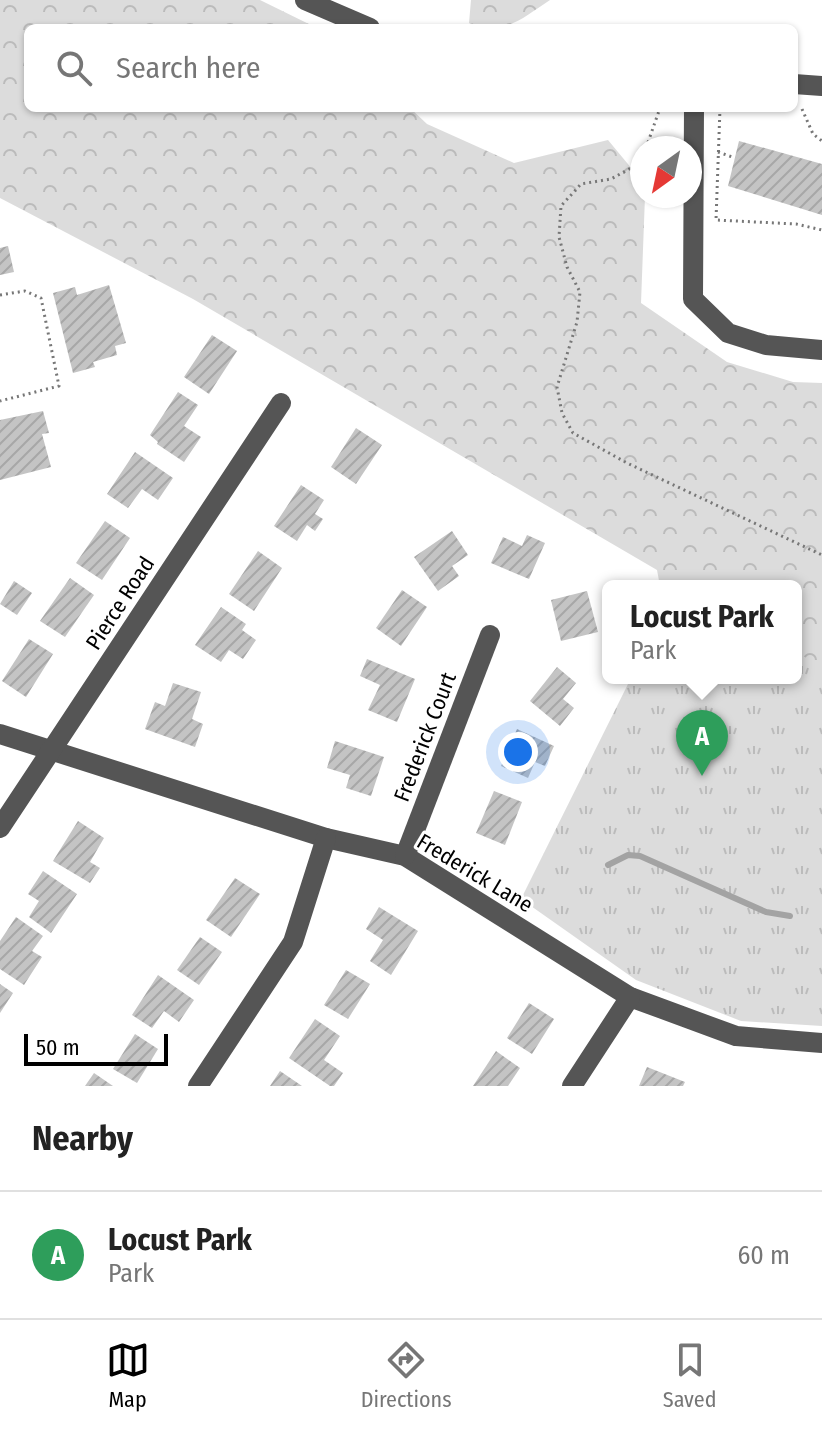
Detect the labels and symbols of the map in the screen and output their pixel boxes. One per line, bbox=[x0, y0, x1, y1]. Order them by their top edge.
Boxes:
north arrow bbox=[630, 136, 702, 208]
street label: Pierce Road bbox=[80, 551, 160, 655]
street label: Frederick Court bbox=[388, 668, 462, 805]
pin: A bbox=[676, 710, 728, 776]
your location bbox=[498, 732, 538, 772]
street label: Frederick Lane bbox=[412, 828, 538, 918]
scale bar bbox=[24, 1030, 168, 1066]

